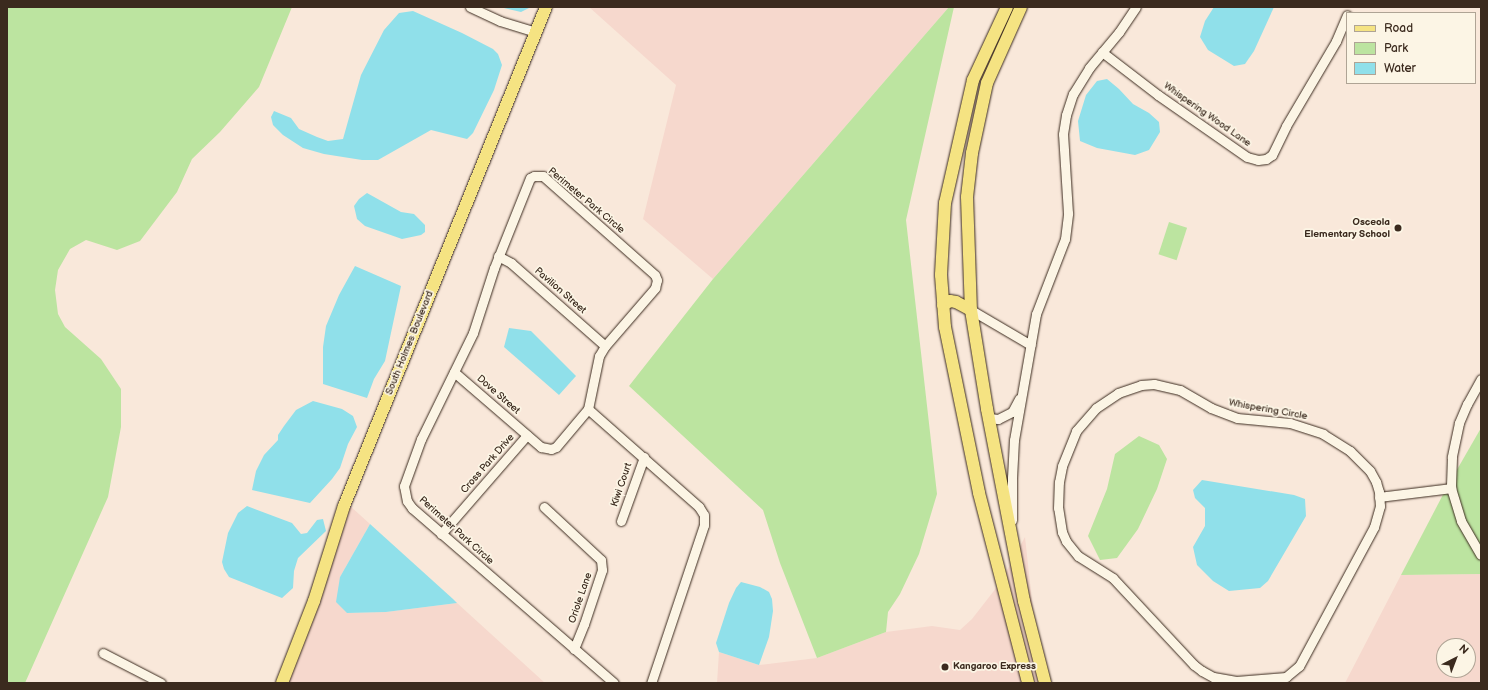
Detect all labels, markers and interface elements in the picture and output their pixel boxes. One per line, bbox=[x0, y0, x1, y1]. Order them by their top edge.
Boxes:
legend bbox=[1346, 12, 1476, 84]
text: Road bbox=[1384, 21, 1413, 36]
text: Park bbox=[1384, 41, 1408, 56]
text: Water bbox=[1384, 61, 1416, 76]
street label: Whispering Wood Lane bbox=[1161, 80, 1253, 150]
street label: Perimeter Park Circle bbox=[545, 166, 627, 236]
place label: Osceola Elementary School bbox=[1304, 216, 1390, 240]
marker: Osceola Elementary School bbox=[1393, 223, 1403, 233]
street label: Pavilion Street bbox=[532, 265, 588, 317]
street label: South Holmes Boulevard bbox=[384, 289, 436, 397]
street label: Dove Street bbox=[474, 373, 522, 417]
street label: Whispering Circle bbox=[1228, 397, 1308, 423]
street label: Cross Park Drive bbox=[459, 432, 517, 496]
street label: Kiwi Court bbox=[609, 461, 635, 509]
street label: Perimeter Park Circle bbox=[416, 494, 496, 568]
street label: Oriole Lane bbox=[567, 571, 595, 625]
north arrow bbox=[1436, 638, 1476, 678]
text: N bbox=[1456, 642, 1471, 657]
place label: Kangaroo Express bbox=[953, 661, 1036, 673]
marker: Kangaroo Express bbox=[940, 662, 950, 672]

